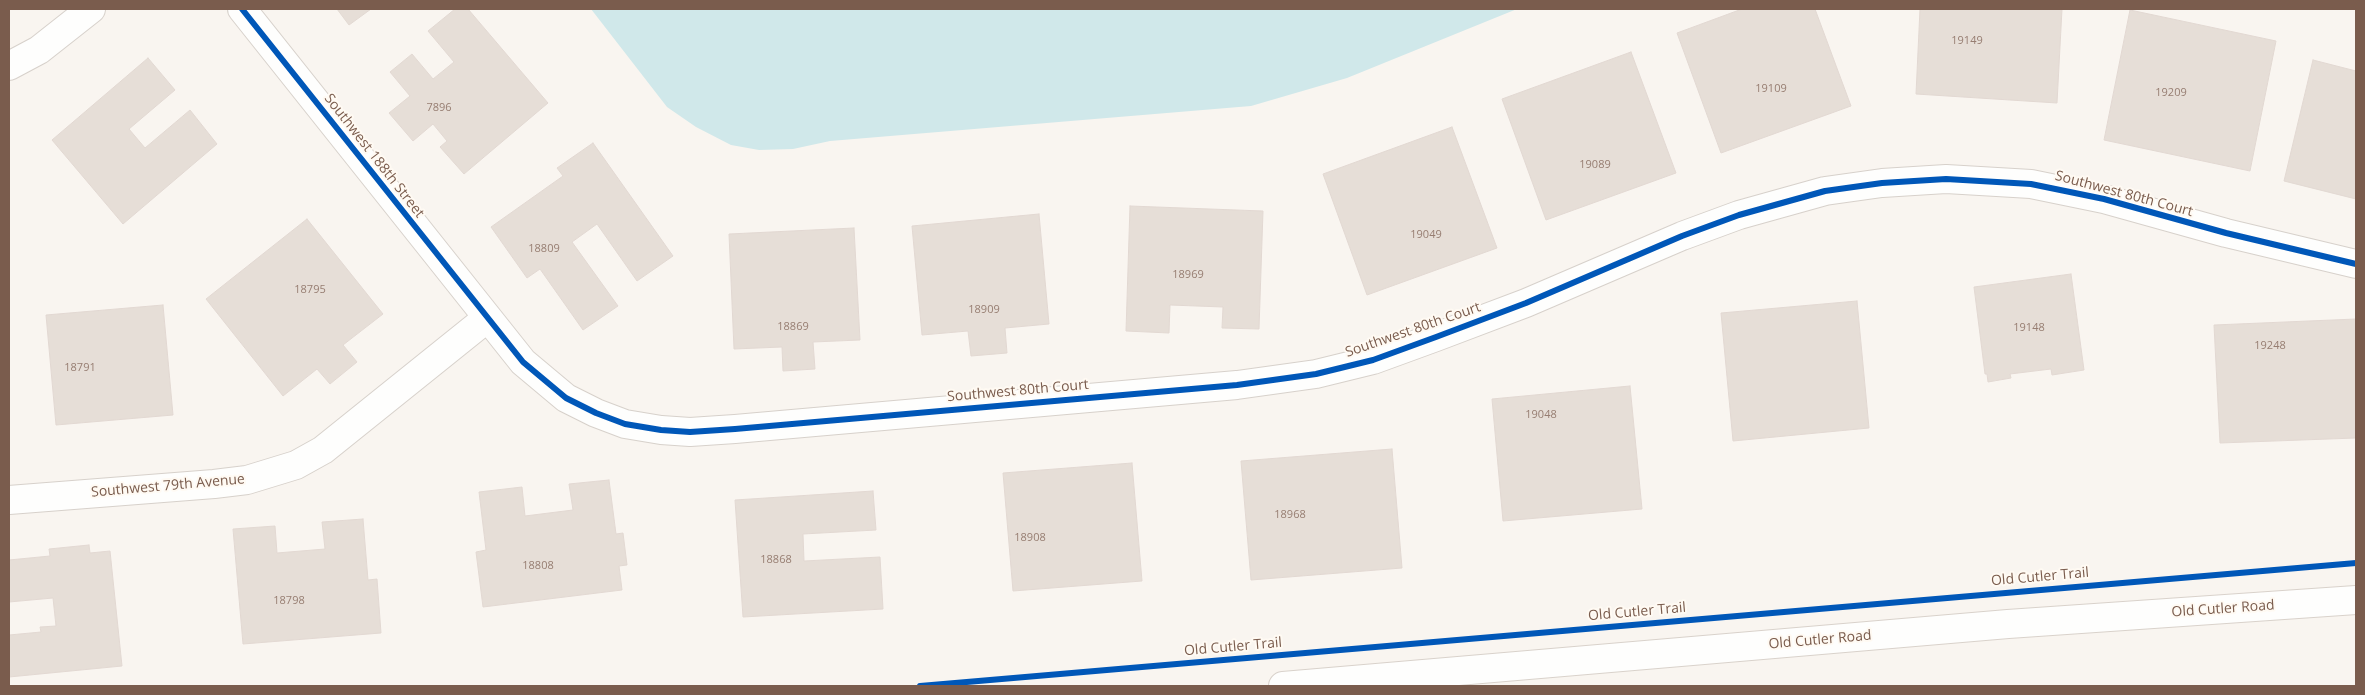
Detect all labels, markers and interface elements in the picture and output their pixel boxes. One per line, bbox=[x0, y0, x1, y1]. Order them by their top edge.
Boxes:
house number: 19149 bbox=[1951, 34, 1983, 48]
house number: 19109 bbox=[1755, 82, 1787, 96]
house number: 19209 bbox=[2155, 86, 2187, 100]
street label: Southwest 188th Street bbox=[320, 91, 428, 221]
house number: 7896 bbox=[426, 101, 452, 115]
house number: 19089 bbox=[1579, 158, 1611, 172]
street label: Southwest 80th Court bbox=[2053, 168, 2195, 220]
house number: 19049 bbox=[1410, 228, 1442, 242]
house number: 18809 bbox=[528, 242, 560, 256]
house number: 18969 bbox=[1172, 268, 1204, 282]
house number: 18795 bbox=[294, 283, 326, 297]
street label: Southwest 80th Court bbox=[1343, 299, 1483, 361]
house number: 18909 bbox=[968, 303, 1000, 317]
house number: 18869 bbox=[777, 320, 809, 334]
house number: 19148 bbox=[2013, 321, 2045, 335]
house number: 19248 bbox=[2254, 339, 2286, 353]
house number: 18791 bbox=[64, 361, 96, 375]
street label: Southwest 80th Court bbox=[947, 376, 1089, 406]
house number: 19048 bbox=[1525, 408, 1557, 422]
street label: Southwest 79th Avenue bbox=[90, 471, 246, 501]
house number: 18968 bbox=[1274, 508, 1306, 522]
house number: 18908 bbox=[1014, 531, 1046, 545]
house number: 18868 bbox=[760, 553, 792, 567]
house number: 18808 bbox=[522, 559, 554, 573]
street label: Old Cutler Trail bbox=[1990, 564, 2090, 590]
house number: 18798 bbox=[273, 594, 305, 608]
street label: Old Cutler Road bbox=[2171, 597, 2275, 621]
street label: Old Cutler Trail bbox=[1587, 599, 1687, 625]
street label: Old Cutler Road bbox=[1768, 627, 1872, 653]
street label: Old Cutler Trail bbox=[1183, 634, 1283, 660]

